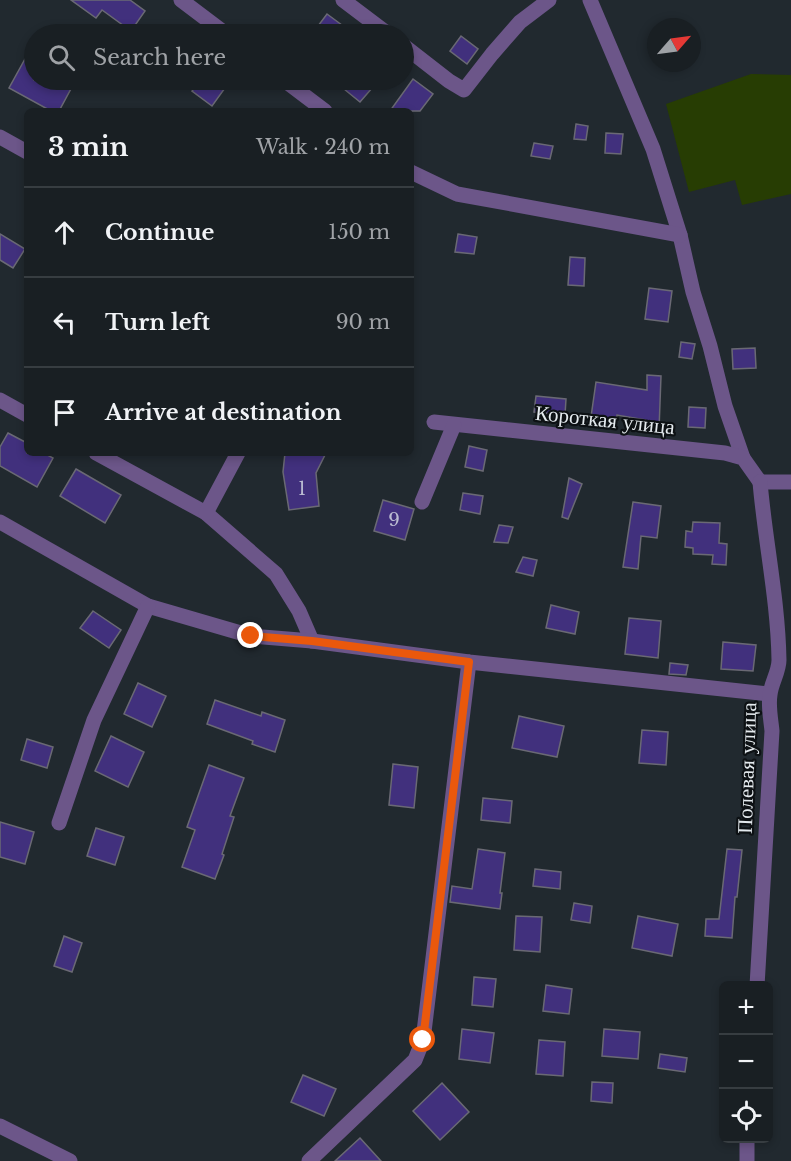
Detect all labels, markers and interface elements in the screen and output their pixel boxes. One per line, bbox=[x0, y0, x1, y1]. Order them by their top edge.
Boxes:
north arrow bbox=[647, 18, 701, 72]
search box bbox=[24, 24, 414, 90]
icon: search bbox=[45, 41, 78, 74]
text: Search here bbox=[93, 44, 226, 71]
text: 3 min bbox=[48, 131, 129, 163]
text: Walk · 240 m bbox=[256, 135, 390, 159]
icon: ahead bbox=[48, 216, 81, 249]
text: Continue bbox=[105, 219, 214, 246]
text: 150 m bbox=[328, 220, 390, 244]
icon: left bbox=[48, 306, 81, 339]
text: Turn left bbox=[105, 309, 210, 336]
text: 90 m bbox=[336, 310, 390, 334]
icon: arrive bbox=[48, 396, 81, 429]
text: Arrive at destination bbox=[105, 399, 342, 426]
street label: Короткая улица bbox=[534, 400, 677, 440]
house number: 1 bbox=[298, 478, 306, 500]
house number: 9 bbox=[388, 509, 400, 531]
route end bbox=[237, 622, 263, 648]
street label: Полевая улица bbox=[732, 701, 762, 834]
map controls bbox=[719, 981, 773, 1143]
button: + bbox=[719, 981, 773, 1035]
route start bbox=[409, 1026, 435, 1052]
button: − bbox=[719, 1035, 773, 1089]
button: locate bbox=[719, 1089, 773, 1143]

